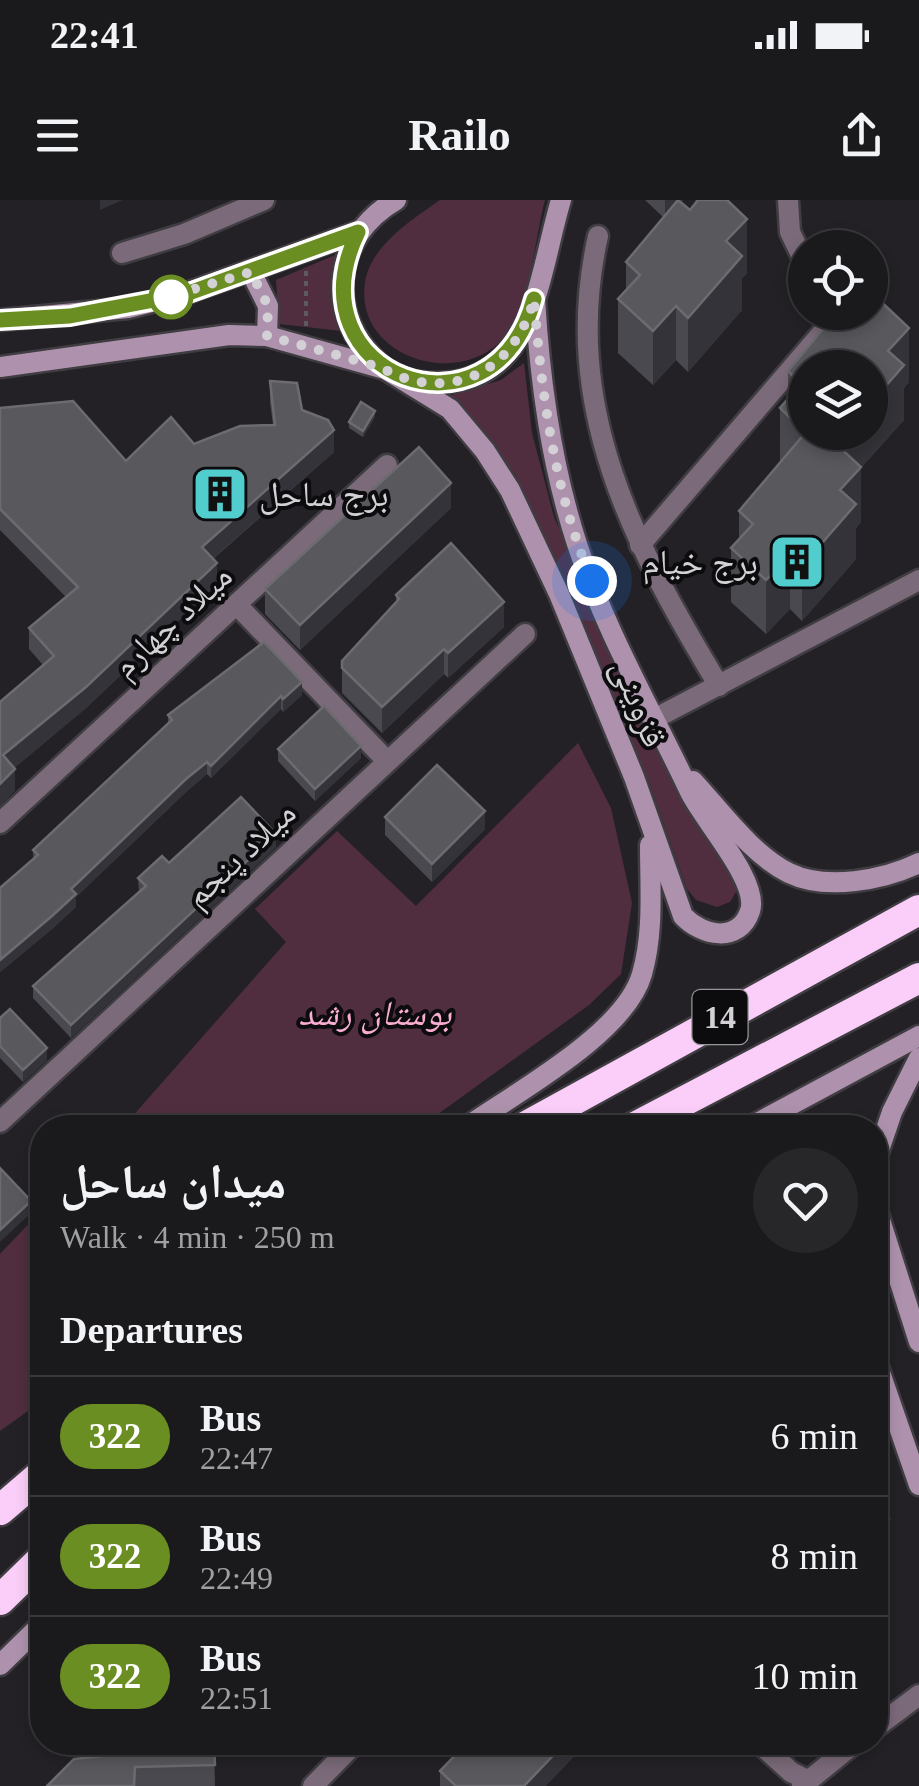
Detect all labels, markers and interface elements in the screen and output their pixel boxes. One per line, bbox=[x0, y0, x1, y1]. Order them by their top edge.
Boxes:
text: 22:41 bbox=[50, 14, 139, 56]
icon: menu bbox=[30, 108, 85, 163]
icon: share bbox=[834, 108, 889, 163]
text: Railo bbox=[408, 110, 511, 160]
map controls bbox=[788, 230, 888, 450]
button: locate bbox=[788, 230, 888, 330]
unlabelled marker bbox=[150, 276, 192, 318]
button: layers bbox=[788, 350, 888, 450]
building icon: برج ساحل bbox=[190, 464, 250, 524]
place label: برج ساحل bbox=[259, 475, 389, 516]
building icon: برج خیام bbox=[767, 532, 827, 592]
place label: برج خیام bbox=[642, 543, 758, 585]
street label: میلاد چهارم bbox=[104, 556, 242, 688]
your location bbox=[567, 556, 617, 606]
street label: قزوینی bbox=[603, 653, 674, 753]
street label: میلاد پنجم bbox=[177, 793, 306, 917]
road number: 14 bbox=[692, 990, 748, 1044]
park label: بوستان رشد bbox=[299, 994, 452, 1035]
button: heart bbox=[753, 1148, 858, 1253]
text: میدان ساحل bbox=[60, 1155, 286, 1208]
text: Walk · 4 min · 250 m bbox=[60, 1219, 335, 1255]
text: Departures bbox=[60, 1309, 243, 1351]
text: Bus bbox=[200, 1397, 261, 1439]
text: 6 min bbox=[770, 1415, 858, 1457]
text: 322 bbox=[89, 1417, 141, 1456]
text: 22:47 bbox=[200, 1440, 273, 1476]
text: Bus bbox=[200, 1517, 261, 1559]
text: 8 min bbox=[770, 1535, 858, 1577]
text: 322 bbox=[89, 1537, 141, 1576]
text: 22:49 bbox=[200, 1560, 273, 1596]
text: Bus bbox=[200, 1637, 261, 1679]
text: 10 min bbox=[751, 1655, 858, 1697]
text: 322 bbox=[89, 1657, 141, 1696]
text: 22:51 bbox=[200, 1680, 273, 1716]

